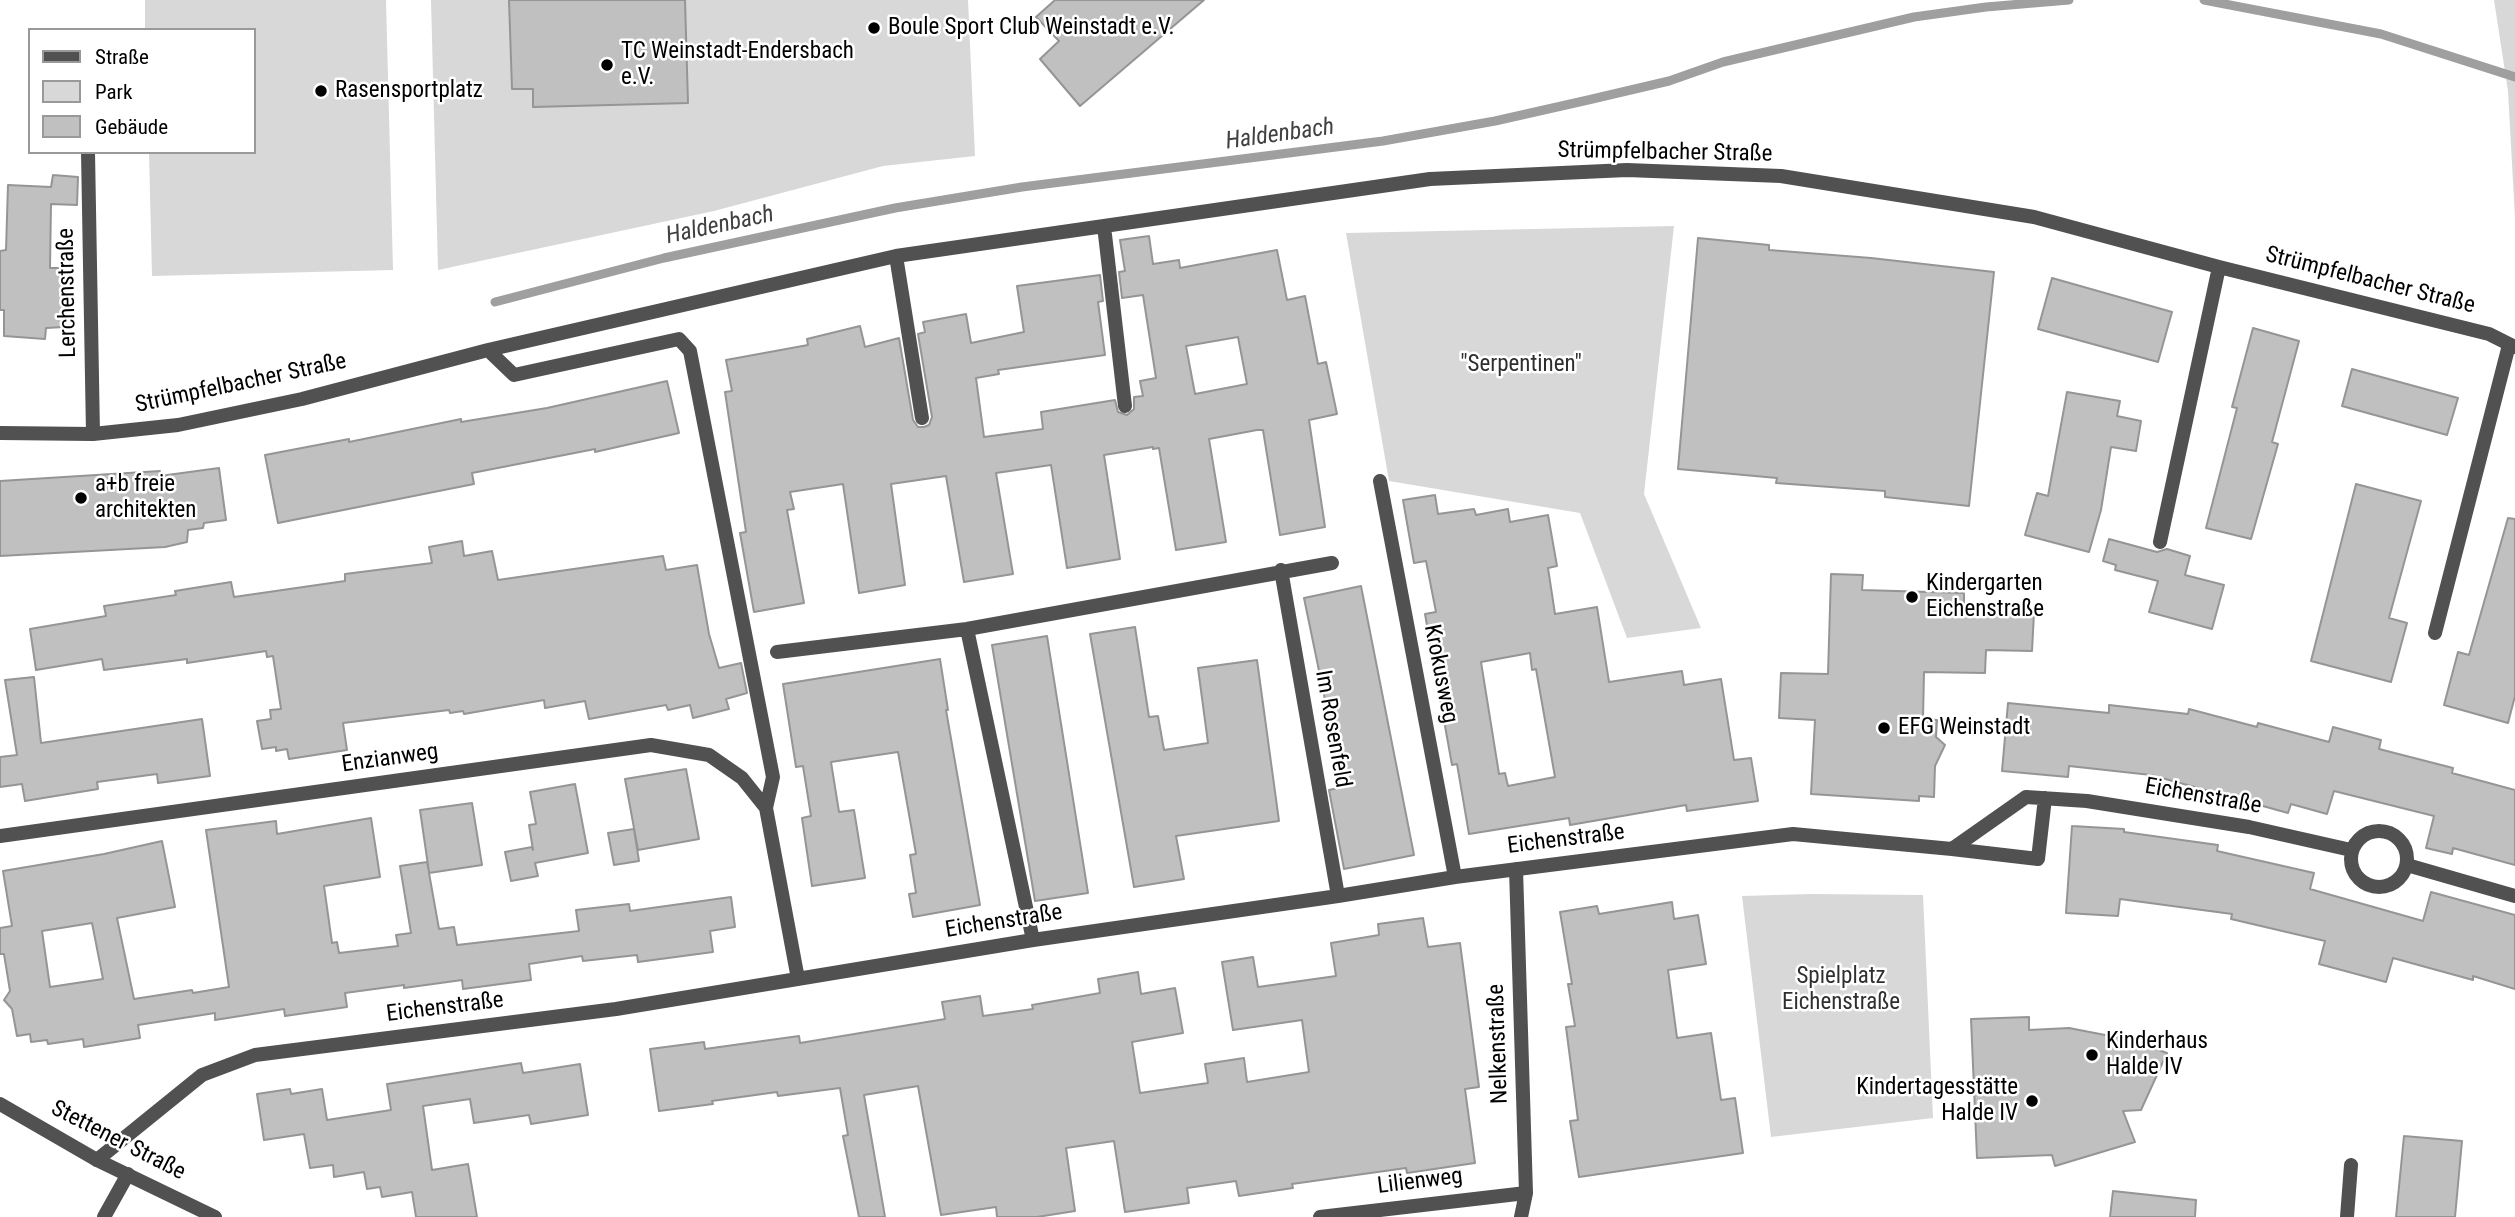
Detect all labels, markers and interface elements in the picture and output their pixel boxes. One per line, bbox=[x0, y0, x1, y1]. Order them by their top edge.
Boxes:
place label: Boule Sport Club Weinstadt e.V. bbox=[888, 14, 1175, 42]
marker: Boule Sport Club Weinstadt e.V. bbox=[866, 20, 882, 36]
legend bbox=[28, 28, 256, 154]
place label: TC Weinstadt-Endersbach e.V. bbox=[621, 38, 854, 92]
text: Straße bbox=[95, 45, 149, 69]
marker: TC Weinstadt-Endersbach e.V. bbox=[599, 57, 615, 73]
place label: Rasensportplatz bbox=[335, 77, 483, 105]
text: Park bbox=[95, 80, 132, 104]
marker: Rasensportplatz bbox=[313, 83, 329, 99]
water label: Haldenbach bbox=[1224, 113, 1336, 157]
text: Gebäude bbox=[95, 115, 168, 139]
street label: Strümpfelbacher Straße bbox=[1557, 137, 1773, 169]
water label: Haldenbach bbox=[664, 201, 776, 251]
street label: Lerchenstraße bbox=[53, 228, 83, 358]
street label: Strümpfelbacher Straße bbox=[2262, 242, 2478, 320]
street label: Strümpfelbacher Straße bbox=[133, 348, 349, 420]
park label: "Serpentinen" bbox=[1460, 351, 1582, 379]
place label: a+b freie architekten bbox=[95, 471, 197, 525]
marker: a+b freie architekten bbox=[73, 490, 89, 506]
place label: Kindergarten Eichenstraße bbox=[1926, 570, 2044, 624]
marker: Kindergarten Eichenstraße bbox=[1904, 589, 1920, 605]
street label: Krokusweg bbox=[1417, 622, 1463, 726]
street label: Im Rosenfeld bbox=[1308, 668, 1356, 790]
place label: EFG Weinstadt bbox=[1898, 714, 2030, 742]
marker: EFG Weinstadt bbox=[1876, 720, 1892, 736]
street label: Enzianweg bbox=[340, 739, 440, 779]
street label: Eichenstraße bbox=[2142, 773, 2264, 821]
street label: Eichenstraße bbox=[1506, 819, 1626, 861]
street label: Eichenstraße bbox=[944, 899, 1064, 945]
park label: Spielplatz Eichenstraße bbox=[1782, 963, 1900, 1017]
street label: Nelkenstraße bbox=[1483, 984, 1515, 1104]
street label: Eichenstraße bbox=[385, 987, 505, 1029]
place label: Kinderhaus Halde IV bbox=[2106, 1028, 2208, 1082]
marker: Kinderhaus Halde IV bbox=[2084, 1047, 2100, 1063]
place label: Kindertagesstätte Halde IV bbox=[1856, 1074, 2018, 1128]
marker: Kindertagesstätte Halde IV bbox=[2024, 1093, 2040, 1109]
street label: Stettener Straße bbox=[46, 1095, 190, 1187]
street label: Lilienweg bbox=[1376, 1163, 1464, 1201]

